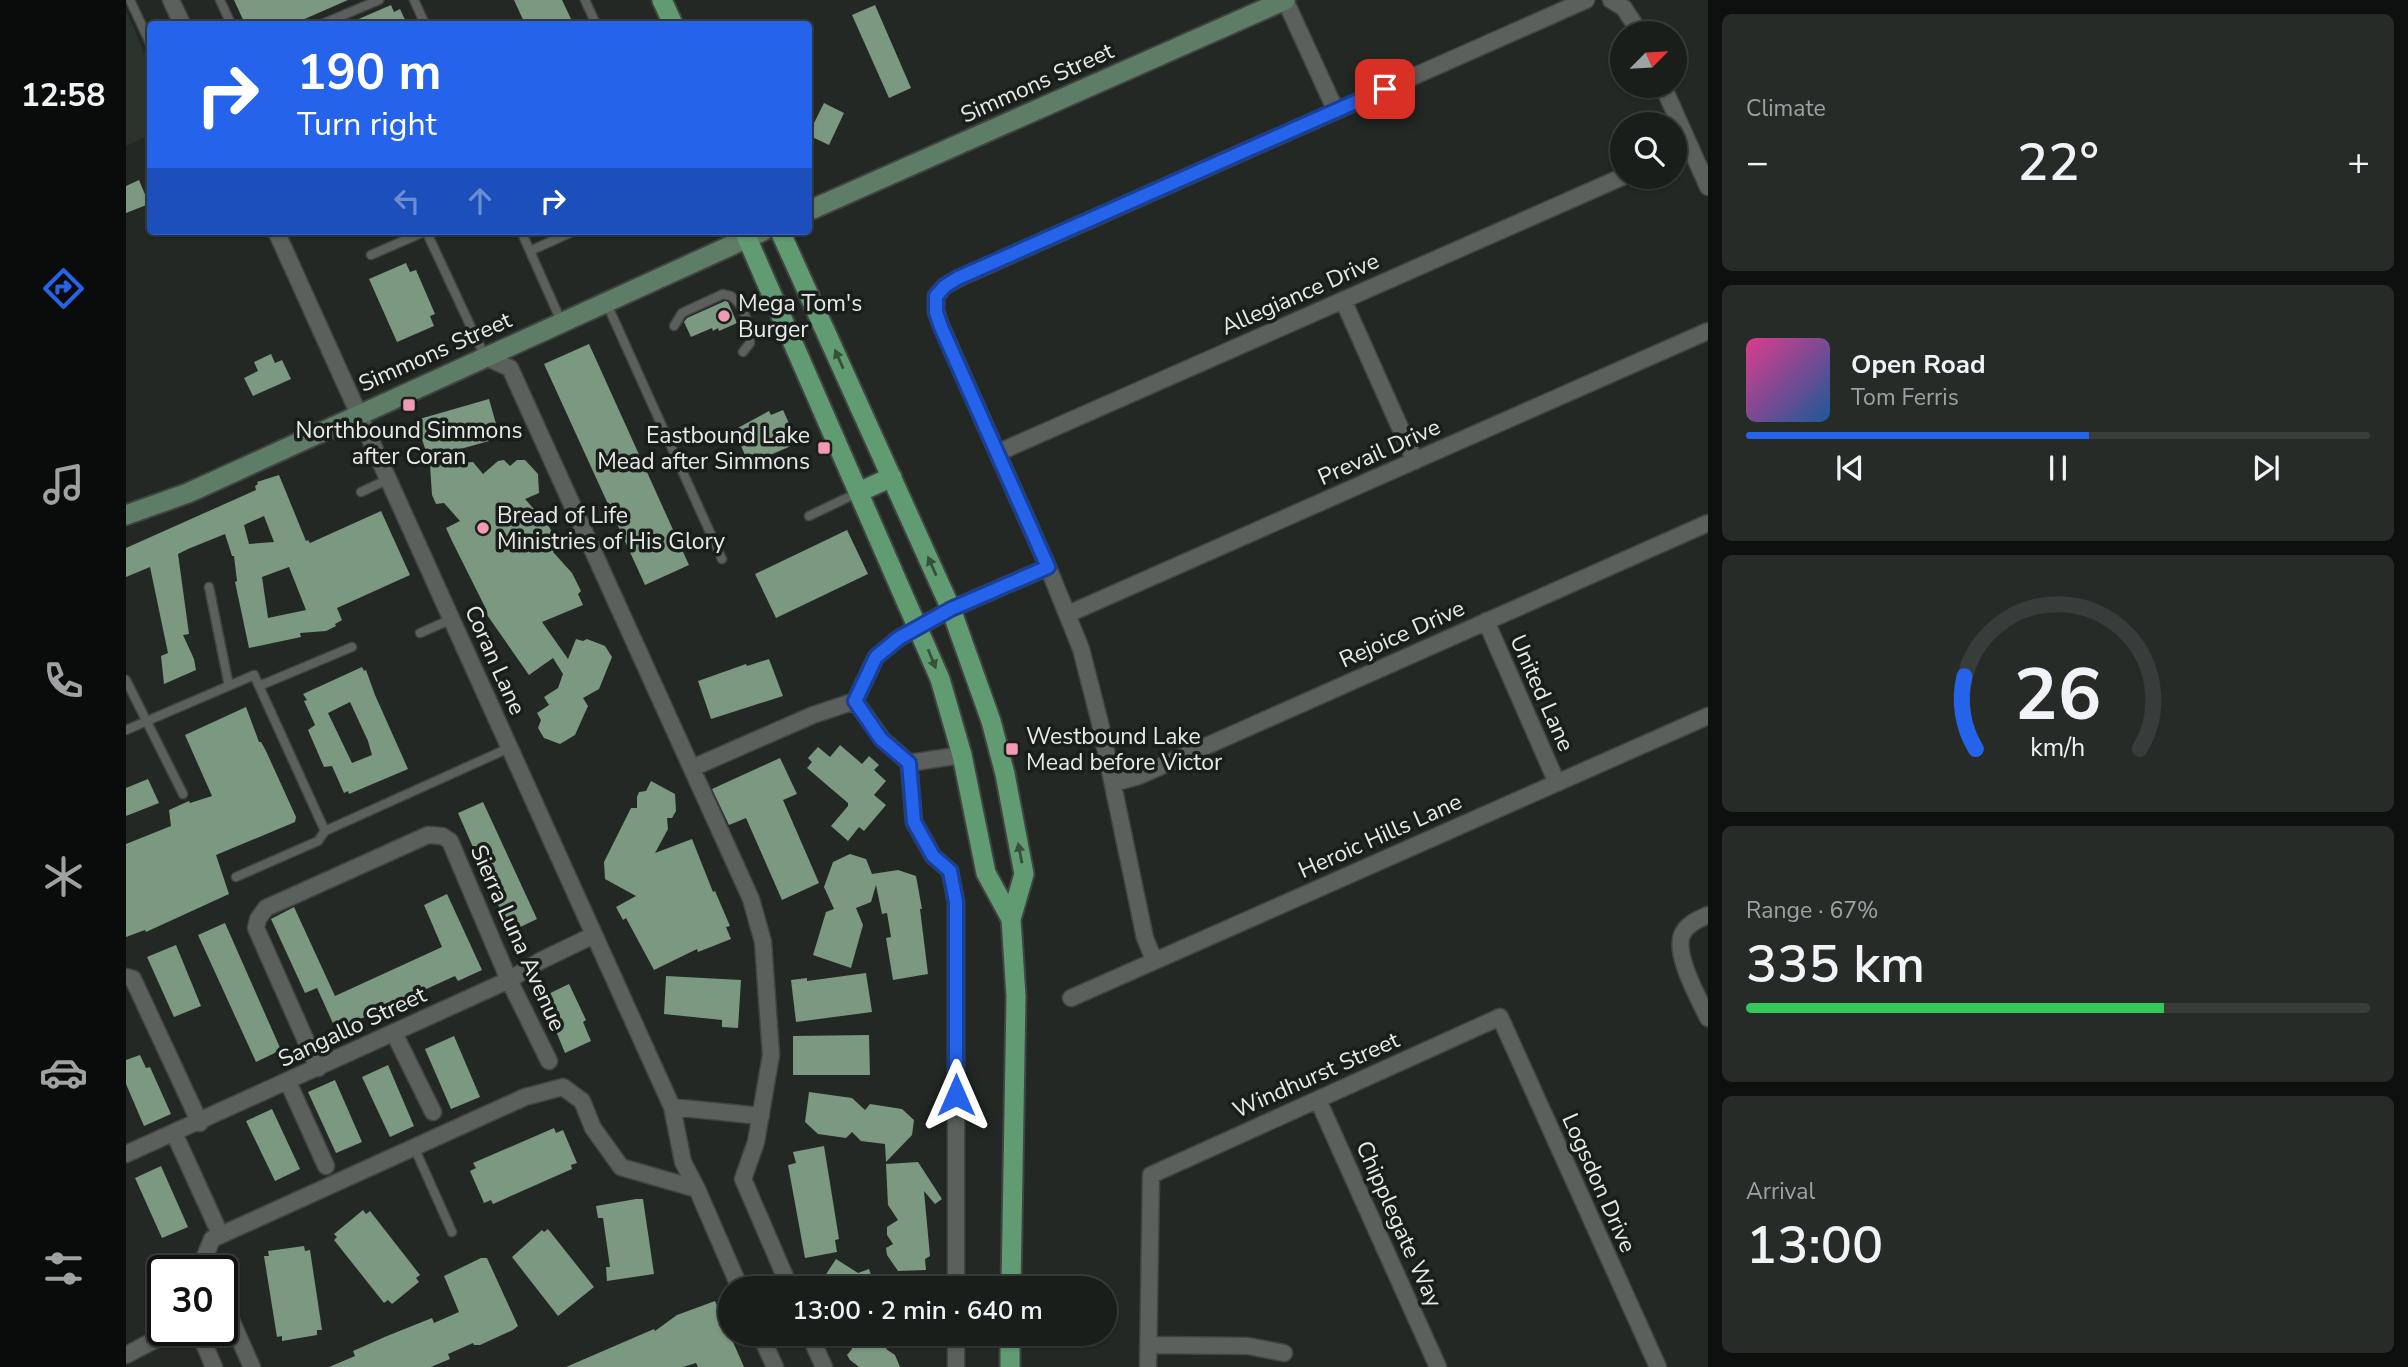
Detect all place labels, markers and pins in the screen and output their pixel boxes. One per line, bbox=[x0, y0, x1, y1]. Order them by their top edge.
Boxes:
pin bbox=[1355, 59, 1415, 119]
place label: Mega Tom's Burger bbox=[738, 288, 862, 345]
marker: Mega Tom's Burger bbox=[716, 308, 732, 324]
marker: Northbound Simmons after Coran bbox=[401, 397, 417, 413]
place label: Northbound Simmons after Coran bbox=[295, 415, 523, 472]
place label: Eastbound Lake Mead after Simmons bbox=[597, 420, 810, 477]
marker: Eastbound Lake Mead after Simmons bbox=[816, 440, 832, 456]
place label: Bread of Life Ministries of His Glory bbox=[497, 500, 725, 557]
marker: Bread of Life Ministries of His Glory bbox=[475, 520, 491, 536]
place label: Westbound Lake Mead before Victor bbox=[1026, 721, 1223, 778]
marker: Westbound Lake Mead before Victor bbox=[1004, 741, 1020, 757]

